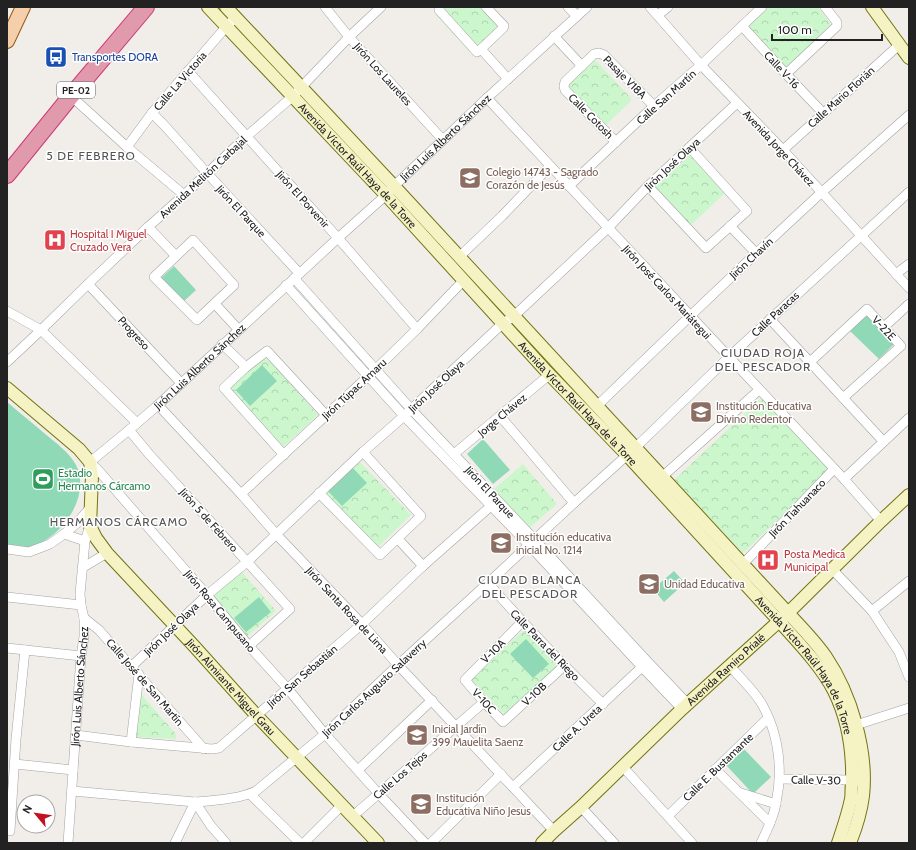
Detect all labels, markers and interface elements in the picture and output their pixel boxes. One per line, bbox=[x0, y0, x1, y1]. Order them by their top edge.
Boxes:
scale bar bbox=[772, 16, 882, 42]
text: 100 m bbox=[778, 22, 812, 37]
street label: Jirón Los Laureles bbox=[350, 39, 415, 109]
bus stop icon: Transportes DORA bbox=[43, 44, 69, 70]
street label: Calle La Victoria bbox=[150, 48, 210, 113]
street label: Calle V-16 bbox=[761, 48, 803, 92]
place label: Transportes DORA bbox=[72, 50, 158, 64]
street label: Pasaje V18A bbox=[600, 52, 650, 102]
street label: Calle Mario Florián bbox=[805, 63, 877, 131]
street label: Calle San Martín bbox=[633, 67, 699, 127]
road number: PE-02 bbox=[57, 82, 95, 98]
street label: Calle Cotosh bbox=[565, 90, 617, 142]
street label: Jirón Luis Alberto Sánchez bbox=[396, 91, 494, 184]
street label: Avenida Víctor Raúl Haya de la Torre bbox=[295, 100, 420, 231]
street label: Avenida Jorge Chávez bbox=[740, 107, 818, 189]
street label: Avenida Melitón Carbajal bbox=[156, 133, 250, 221]
street label: Jirón José Olaya bbox=[640, 134, 703, 194]
district label: 5 DE FEBRERO bbox=[46, 148, 136, 163]
school or university icon: Colegio 14743 - Sagrado Corazón de Jesús bbox=[457, 165, 483, 191]
place label: Colegio 14743 - Sagrado Corazón de Jesús bbox=[486, 165, 598, 192]
street label: Jirón El Porvenir bbox=[273, 167, 333, 231]
street label: Jirón El Parque bbox=[213, 181, 269, 240]
hospital icon: Hospital I Miguel Cruzado Vera bbox=[42, 227, 68, 253]
place label: Hospital I Miguel Cruzado Vera bbox=[70, 227, 147, 254]
street label: Jirón Chavín bbox=[725, 234, 776, 282]
street label: Jirón José Carlos Mariátegui bbox=[619, 241, 714, 342]
street label: Calle Paracas bbox=[748, 288, 802, 340]
street label: Progreso bbox=[115, 313, 153, 353]
street label: V-22E bbox=[869, 313, 899, 343]
street label: Jirón Luis Alberto Sánchez bbox=[150, 320, 248, 413]
street label: Avenida Víctor Raúl Haya de la Torre bbox=[515, 338, 640, 469]
district label: CIUDAD ROJA DEL PESCADOR bbox=[715, 345, 811, 374]
street label: Jirón Túpac Amaru bbox=[318, 355, 389, 423]
street label: Jirón José Olaya bbox=[404, 356, 467, 416]
street label: Jorge Chávez bbox=[474, 390, 529, 440]
school or university icon: Institución Educativa Divino Redentor bbox=[688, 399, 714, 425]
place label: Institución Educativa Divino Redentor bbox=[716, 399, 812, 426]
street label: Jirón El Parque bbox=[462, 462, 518, 521]
sports icon: Estadio Hermanos Cárcamo bbox=[30, 466, 56, 492]
place label: Estadio Hermanos Cárcamo bbox=[58, 466, 150, 493]
street label: Jirón Tiahuanaco bbox=[765, 476, 828, 541]
street label: Jirón 5 de Febrero bbox=[176, 484, 241, 555]
district label: HERMANOS CÁRCAMO bbox=[50, 514, 188, 529]
school or university icon: Institución educativa inicial No. 1214 bbox=[488, 530, 514, 556]
place label: Institución educativa inicial No. 1214 bbox=[516, 530, 612, 557]
hospital icon: Posta Medica Municipal bbox=[755, 547, 781, 573]
place label: Posta Medica Municipal bbox=[784, 547, 846, 574]
street label: Jirón Santa Rosa de Lima bbox=[302, 563, 391, 657]
street label: Jirón Rosa Campusano bbox=[181, 566, 259, 655]
school or university icon: Unidad Educativa bbox=[636, 571, 662, 597]
district label: CIUDAD BLANCA DEL PESCADOR bbox=[478, 572, 582, 601]
place label: Unidad Educativa bbox=[664, 577, 746, 591]
street label: Avenida Víctor Raúl Haya de la Torre bbox=[752, 593, 855, 736]
street label: Jirón José Olaya bbox=[140, 599, 202, 659]
street label: Calle Parra del Riego bbox=[507, 606, 583, 684]
street label: Jirón Luis Alberto Sánchez bbox=[68, 627, 91, 748]
street label: Avenida Ramiro Prialé bbox=[684, 630, 768, 708]
street label: Jirón Almirante Miguel Grau bbox=[183, 635, 279, 738]
street label: Calle José de San Martín bbox=[103, 636, 187, 728]
street label: Jirón Carlos Augusto Salaverry bbox=[318, 636, 429, 741]
street label: V-10A bbox=[478, 636, 508, 666]
street label: Jirón San Sebastián bbox=[263, 642, 340, 711]
street label: V-10B bbox=[519, 679, 550, 709]
street label: V-10C bbox=[469, 686, 499, 717]
street label: Calle A. Ureta bbox=[549, 701, 605, 754]
school or university icon: Inicial Jardín 399 Mauelita Saenz bbox=[404, 722, 430, 748]
place label: Inicial Jardín 399 Mauelita Saenz bbox=[432, 722, 524, 749]
street label: Calle E. Bustamante bbox=[680, 730, 756, 804]
street label: Calle Los Tejos bbox=[370, 747, 430, 802]
street label: Calle V-30 bbox=[791, 773, 841, 787]
school or university icon: Institución Educativa Niño Jesus bbox=[408, 791, 434, 817]
place label: Institución Educativa Niño Jesus bbox=[436, 791, 531, 818]
north arrow bbox=[16, 794, 56, 834]
text: N bbox=[19, 802, 35, 816]

